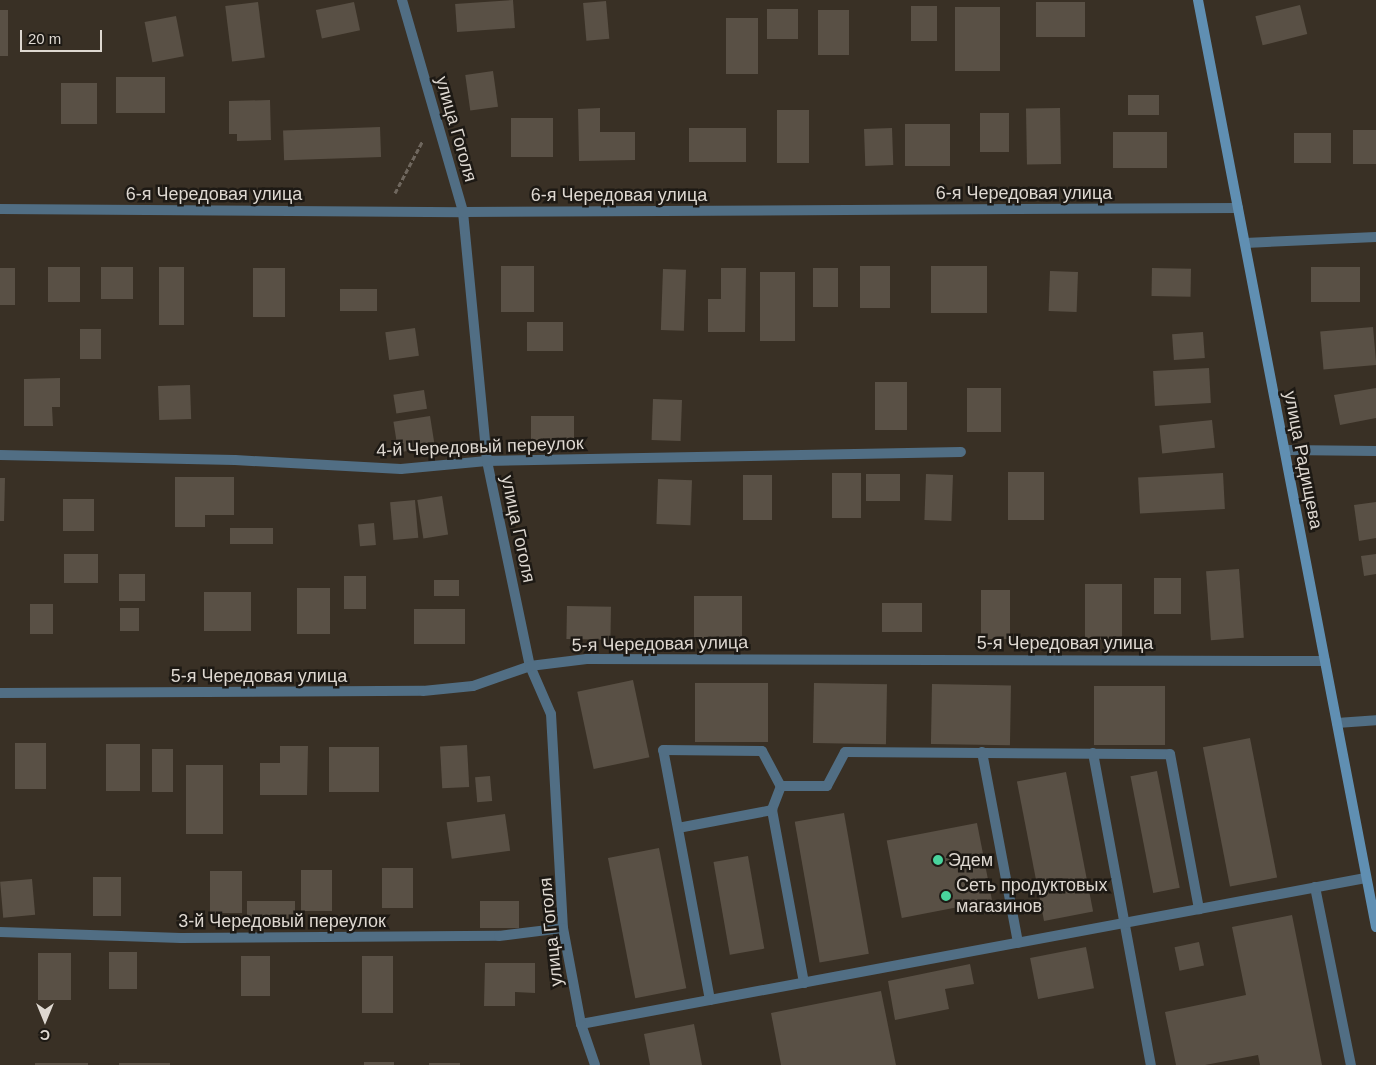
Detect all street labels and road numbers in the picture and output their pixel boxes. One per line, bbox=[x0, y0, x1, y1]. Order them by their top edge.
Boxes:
street label: улица Гоголя bbox=[431, 74, 481, 184]
street label: 6-я Чередовая улица bbox=[936, 182, 1112, 204]
street label: 6-я Чередовая улица bbox=[126, 183, 302, 205]
street label: 6-я Чередовая улица bbox=[531, 184, 707, 206]
street label: улица Радищева bbox=[1279, 389, 1327, 531]
street label: 4-й Чередовый переулок bbox=[376, 433, 584, 461]
street label: улица Гоголя bbox=[496, 473, 540, 585]
street label: 5-я Чередовая улица bbox=[572, 632, 748, 656]
street label: 5-я Чередовая улица bbox=[977, 632, 1153, 654]
street label: 5-я Чередовая улица bbox=[171, 665, 347, 687]
street label: улица Гоголя bbox=[535, 877, 567, 987]
street label: 3-й Чередовый переулок bbox=[178, 910, 386, 932]

